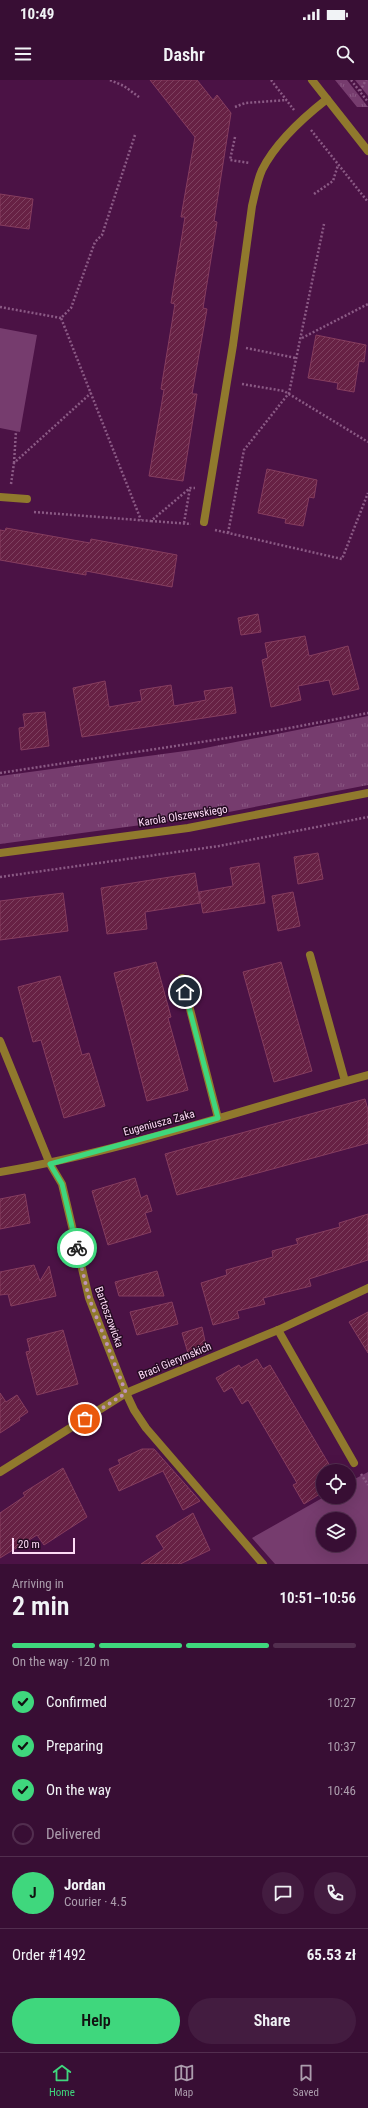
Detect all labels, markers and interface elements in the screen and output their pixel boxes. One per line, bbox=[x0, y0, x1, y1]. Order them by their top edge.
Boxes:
text: 10:49 bbox=[20, 5, 54, 23]
icon: menu bbox=[12, 43, 34, 65]
icon: search bbox=[334, 43, 356, 65]
text: Dashr bbox=[163, 44, 205, 65]
street label: Karola Olszewskiego bbox=[137, 802, 229, 829]
pin bbox=[168, 975, 202, 1009]
icon: home bbox=[174, 981, 196, 1003]
street label: Eugeniusza Zaka bbox=[122, 1107, 196, 1139]
courier bbox=[57, 1228, 97, 1268]
icon: bike bbox=[66, 1237, 88, 1259]
street label: Bartoszowicka bbox=[92, 1285, 126, 1349]
street label: Braci Gierymskich bbox=[137, 1340, 213, 1382]
pin bbox=[68, 1402, 102, 1436]
icon: bag bbox=[74, 1408, 96, 1430]
map controls bbox=[316, 1464, 356, 1552]
button: locate bbox=[316, 1464, 356, 1504]
button: layers bbox=[316, 1512, 356, 1552]
scale bar bbox=[12, 1536, 75, 1555]
text: 20 m bbox=[18, 1538, 40, 1551]
text: Arriving in bbox=[12, 1576, 64, 1591]
text: 10:51–10:56 bbox=[279, 1589, 356, 1607]
text: 2 min bbox=[12, 1591, 70, 1621]
text: On the way · 120 m bbox=[12, 1654, 109, 1669]
icon: check bbox=[12, 1691, 34, 1713]
text: Confirmed bbox=[46, 1693, 107, 1711]
text: 10:27 bbox=[327, 1695, 356, 1710]
icon: check bbox=[12, 1735, 34, 1757]
text: Preparing bbox=[46, 1737, 103, 1755]
text: 10:37 bbox=[327, 1739, 356, 1754]
icon: check bbox=[12, 1779, 34, 1801]
text: On the way bbox=[46, 1781, 111, 1799]
text: 10:46 bbox=[327, 1783, 356, 1798]
text: Delivered bbox=[46, 1825, 101, 1843]
button: chat bbox=[262, 1872, 304, 1914]
button: phone bbox=[314, 1872, 356, 1914]
text: Jordan bbox=[64, 1876, 106, 1894]
text: J bbox=[29, 1884, 37, 1902]
text: Courier · 4.5 bbox=[64, 1894, 127, 1909]
text: Order #1492 bbox=[12, 1946, 86, 1964]
text: 65.53 zł bbox=[307, 1946, 356, 1964]
button: Help bbox=[12, 1998, 180, 2044]
button: Share bbox=[188, 1998, 356, 2044]
tab: Home bbox=[49, 2062, 75, 2099]
tab: Map bbox=[173, 2062, 195, 2099]
tab: Saved bbox=[293, 2062, 319, 2099]

